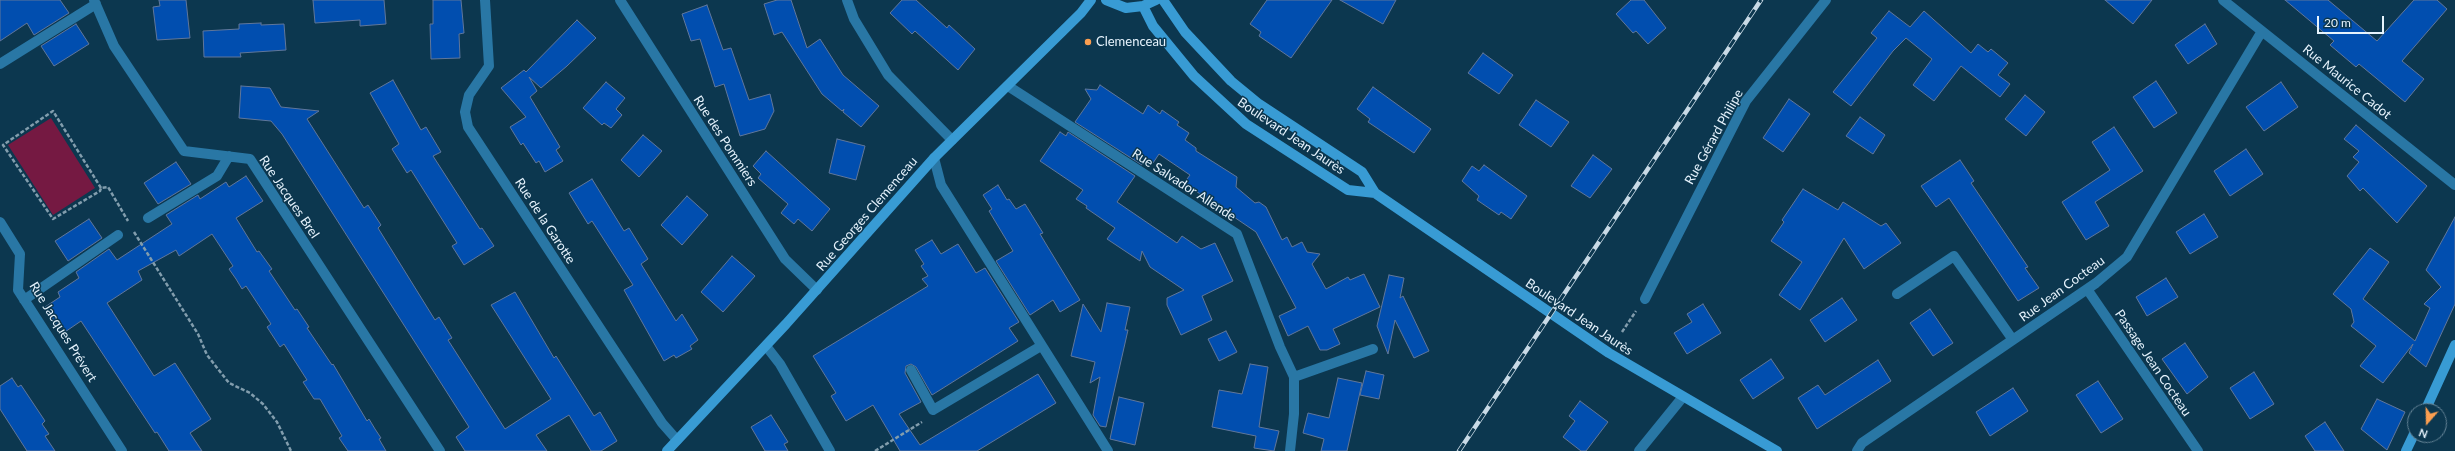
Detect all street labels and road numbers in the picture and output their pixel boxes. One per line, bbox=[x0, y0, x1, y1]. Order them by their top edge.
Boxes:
street label: Rue Maurice Cadot bbox=[2300, 42, 2394, 122]
street label: Rue Gérard Philipe bbox=[1681, 87, 1747, 187]
street label: Rue des Pommiers bbox=[690, 93, 760, 189]
street label: Boulevard Jean Jaurès bbox=[1234, 94, 1348, 178]
street label: Rue Salvador Allende bbox=[1129, 146, 1239, 224]
street label: Rue Jacques Brel bbox=[256, 153, 322, 241]
street label: Rue Georges Clemenceau bbox=[813, 154, 921, 274]
street label: Rue de la Garotte bbox=[512, 175, 578, 267]
street label: Rue Jean Cocteau bbox=[2016, 253, 2108, 325]
street label: Boulevard Jean Jaurès bbox=[1522, 275, 1636, 359]
street label: Rue Jacques Prévert bbox=[26, 279, 100, 385]
street label: Passage Jean Cocteau bbox=[2112, 307, 2194, 419]

